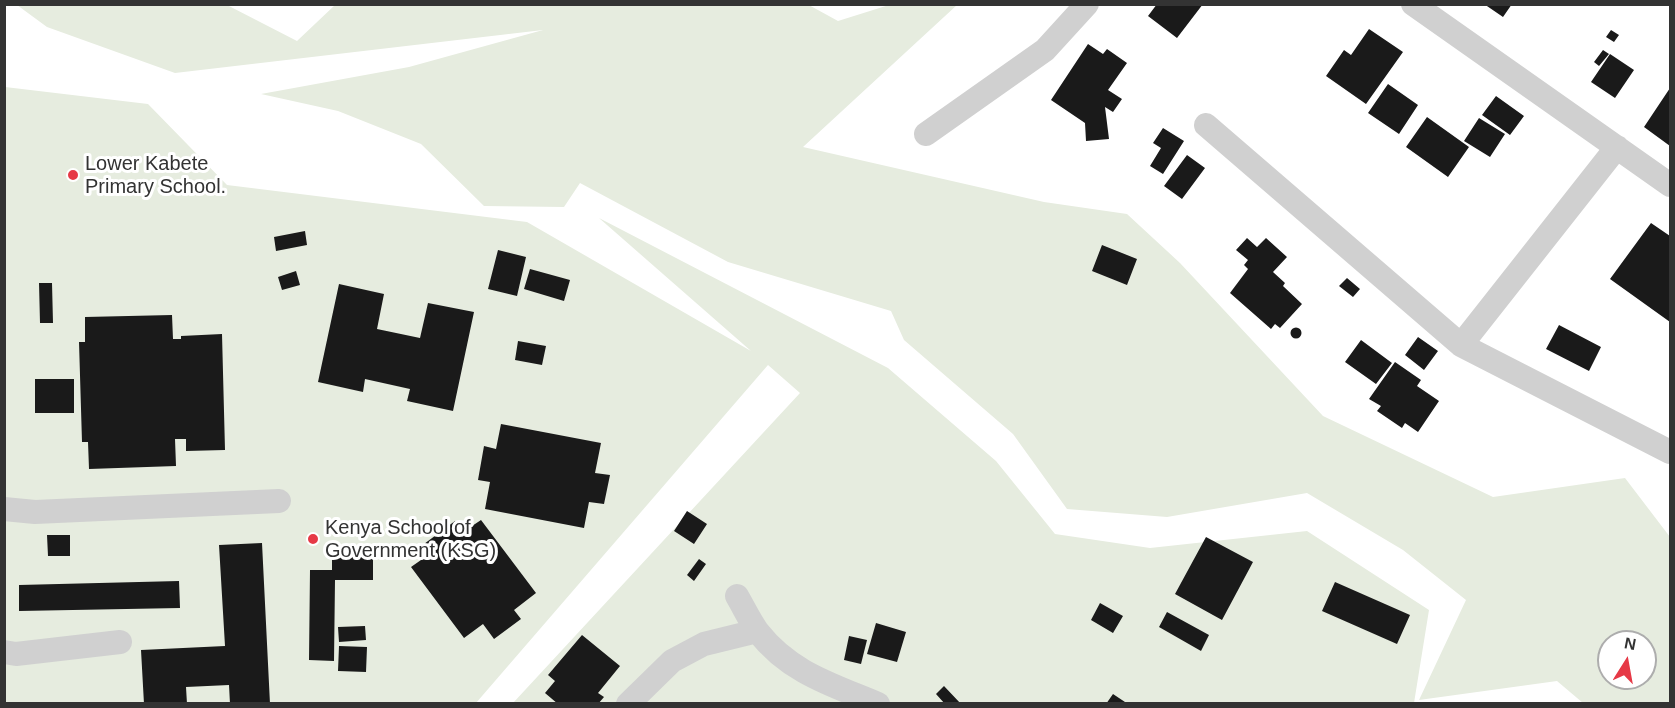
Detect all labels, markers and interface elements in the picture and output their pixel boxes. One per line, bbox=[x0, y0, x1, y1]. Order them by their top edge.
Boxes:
place label: Lower Kabete Primary School. bbox=[85, 152, 226, 199]
marker: Lower Kabete Primary School. bbox=[66, 168, 80, 182]
place label: Kenya School of Government (KSG) bbox=[325, 516, 496, 563]
marker: Kenya School of Government (KSG) bbox=[306, 532, 320, 546]
north arrow bbox=[1597, 630, 1657, 690]
text: N bbox=[1623, 634, 1637, 653]

